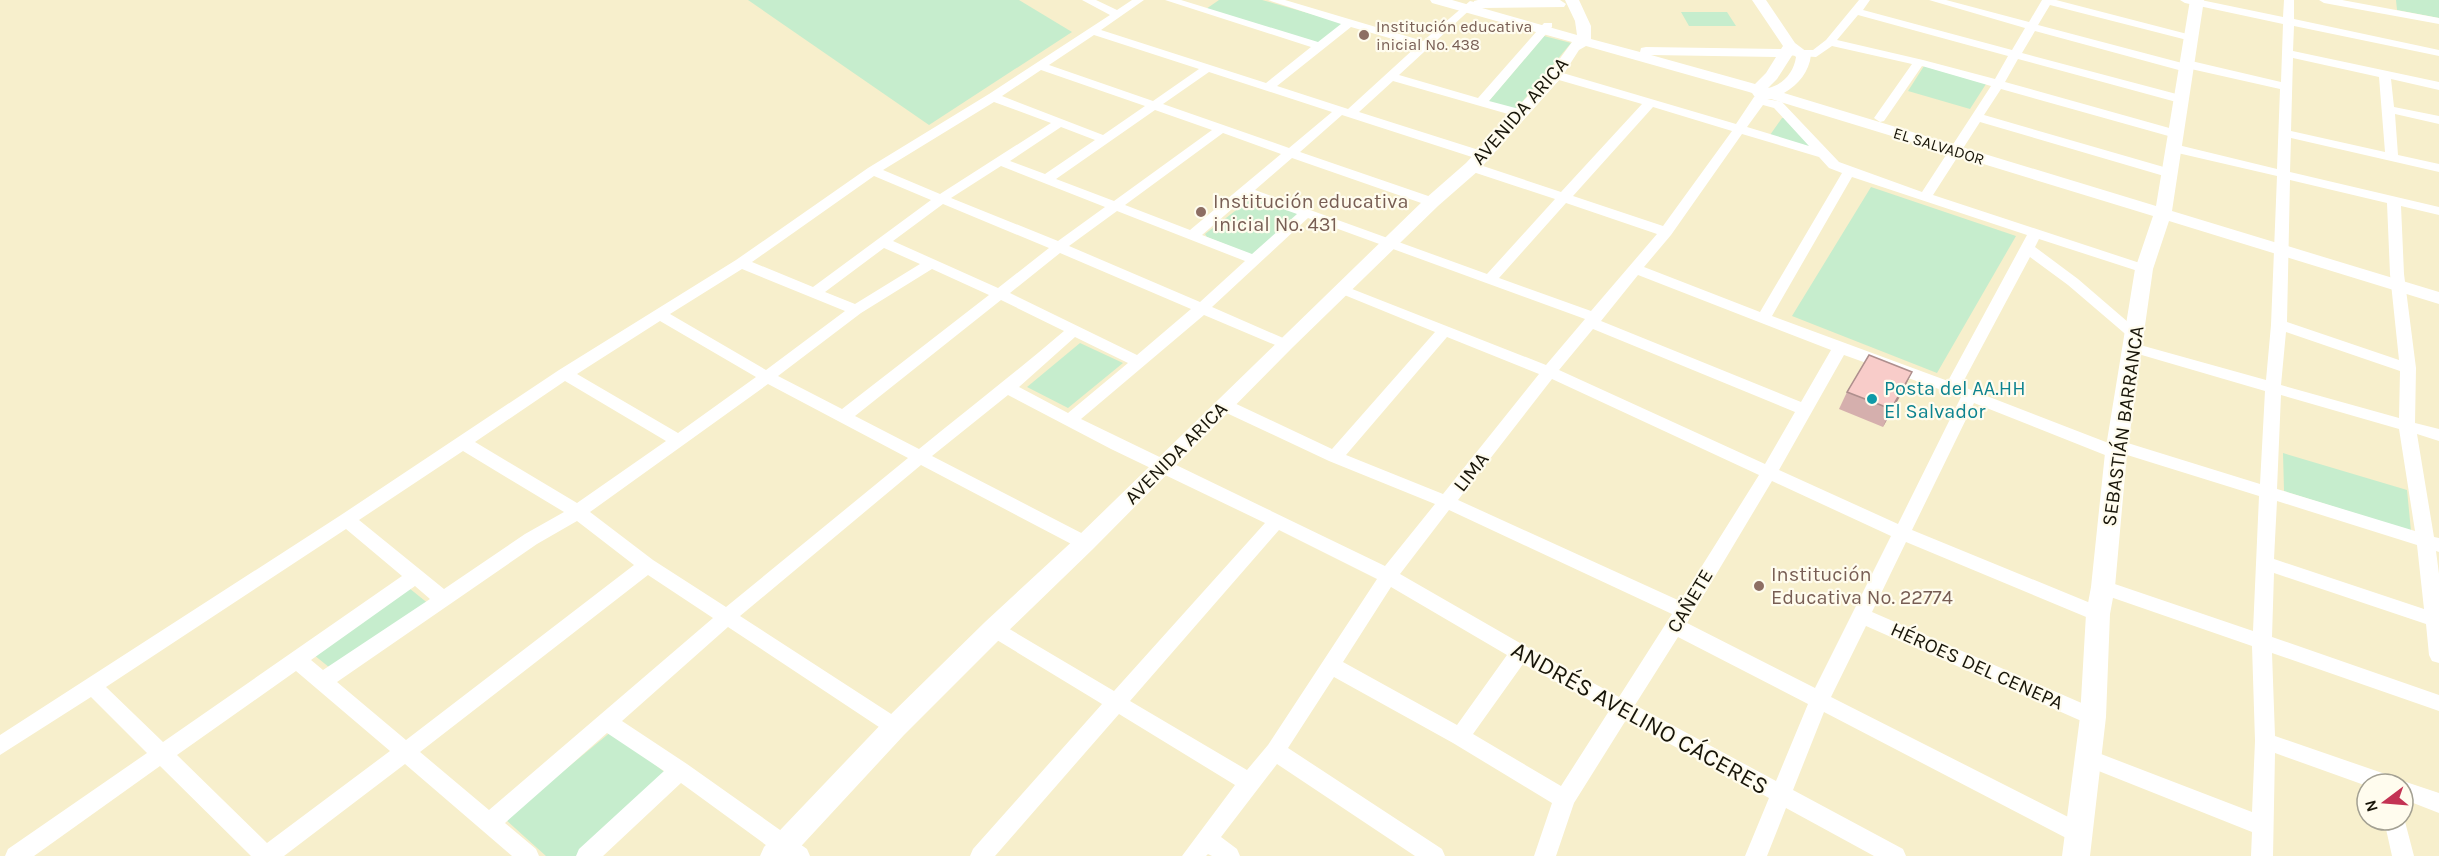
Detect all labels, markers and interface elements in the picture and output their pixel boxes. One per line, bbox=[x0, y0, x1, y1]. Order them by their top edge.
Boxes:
place label: Institución educativa inicial No. 438 bbox=[1376, 17, 1532, 54]
marker: Institución educativa inicial No. 438 bbox=[1357, 28, 1371, 42]
street label: AVENIDA ARICA bbox=[1467, 52, 1573, 170]
street label: EL SALVADOR bbox=[1891, 123, 1987, 169]
place label: Institución educativa inicial No. 431 bbox=[1213, 190, 1408, 236]
marker: Institución educativa inicial No. 431 bbox=[1194, 205, 1208, 219]
street label: SEBASTIÁN BARRANCA bbox=[2097, 324, 2148, 528]
place label: Posta del AA.HH El Salvador bbox=[1884, 377, 2026, 423]
marker: Posta del AA.HH El Salvador bbox=[1865, 392, 1879, 406]
street label: AVENIDA ARICA bbox=[1120, 397, 1232, 509]
street label: LIMA bbox=[1449, 448, 1493, 496]
place label: Institución Educativa No. 22774 bbox=[1771, 563, 1953, 609]
street label: CAÑETE bbox=[1662, 565, 1718, 637]
marker: Institución Educativa No. 22774 bbox=[1752, 579, 1766, 593]
street label: HÉROES DEL CENEPA bbox=[1887, 617, 2067, 714]
street label: ANDRÉS AVELINO CÁCERES bbox=[1507, 635, 1774, 800]
north arrow bbox=[2355, 772, 2415, 832]
text: N bbox=[2360, 798, 2382, 814]

